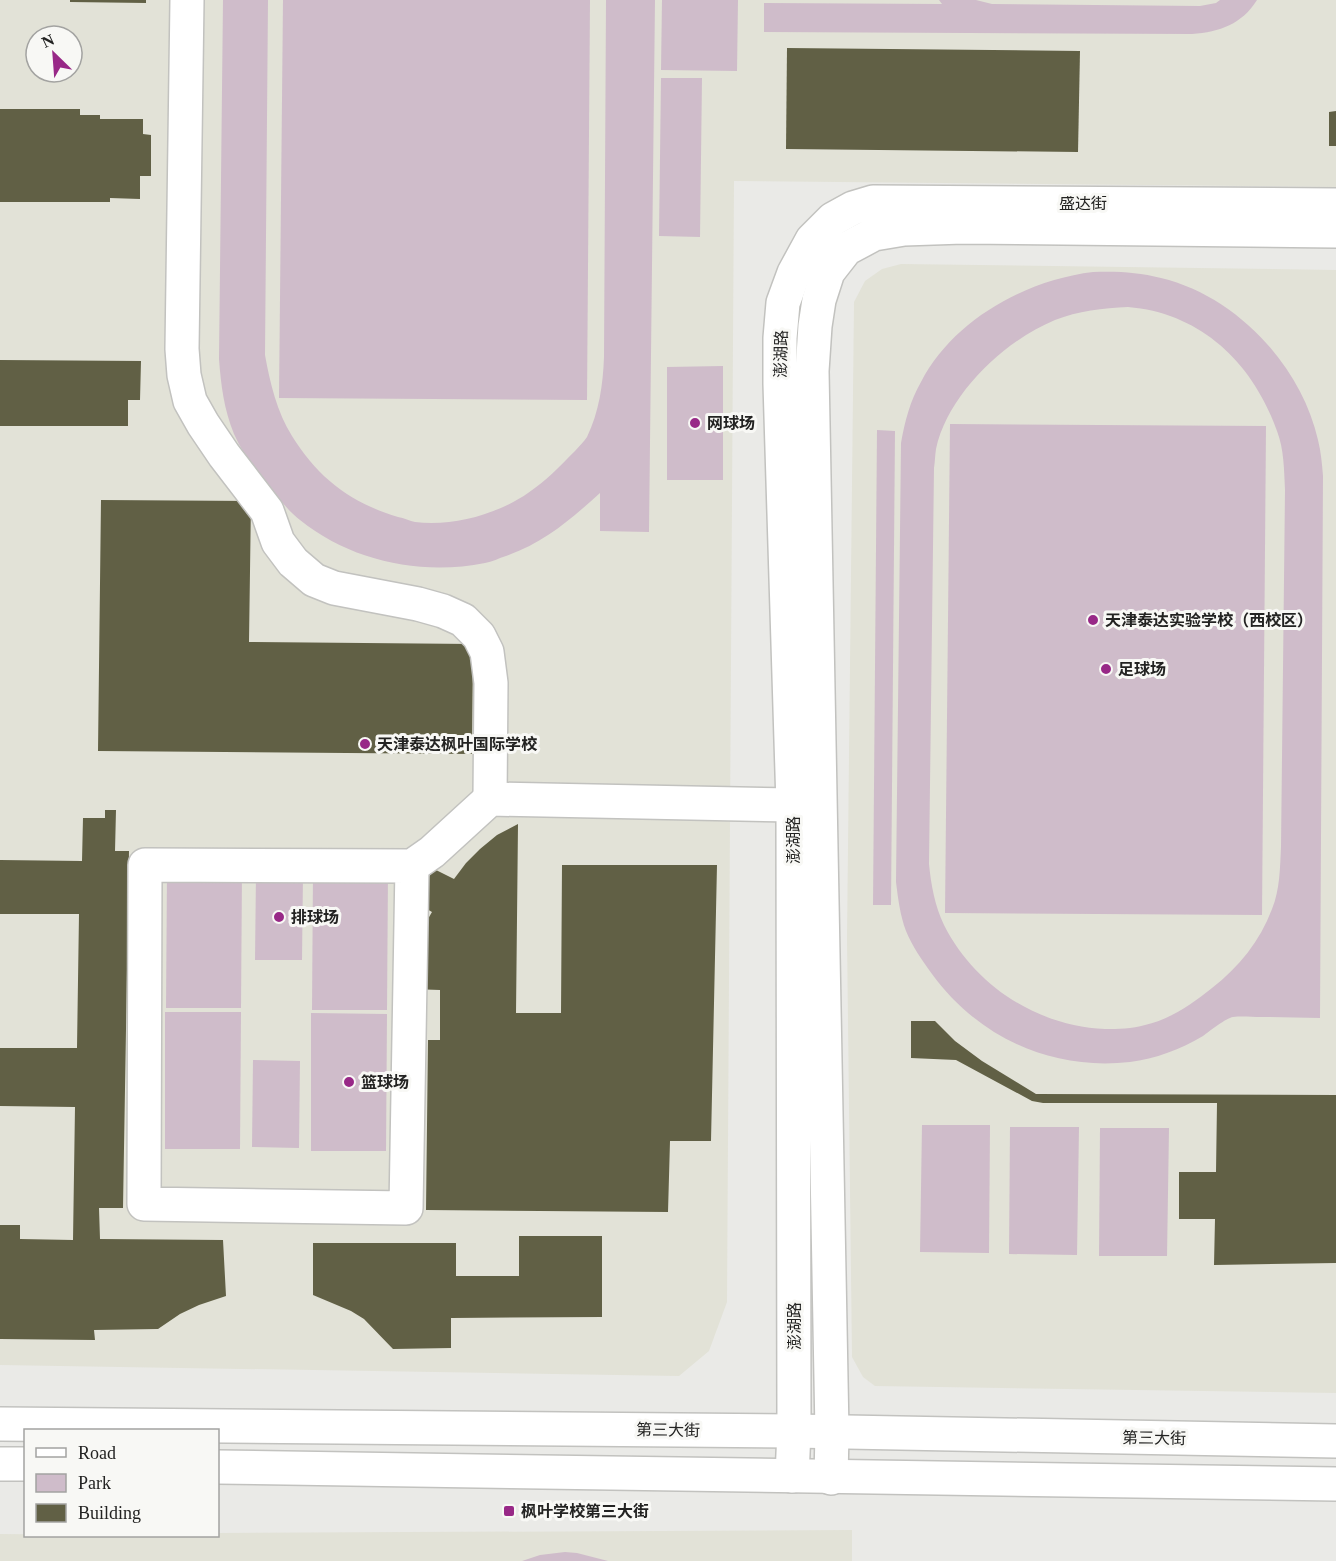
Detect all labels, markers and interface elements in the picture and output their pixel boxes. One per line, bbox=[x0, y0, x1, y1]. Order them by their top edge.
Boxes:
north arrow bbox=[24, 24, 84, 84]
text: N bbox=[39, 31, 57, 51]
street label: 盛达街 bbox=[1059, 195, 1107, 212]
street label: 澎湖路 bbox=[772, 330, 790, 378]
place label: 网球场 bbox=[707, 415, 755, 432]
marker: 网球场 bbox=[688, 416, 702, 430]
place label: 天津泰达实验学校（西校区） bbox=[1105, 611, 1313, 629]
marker: 天津泰达实验学校（西校区） bbox=[1086, 613, 1100, 627]
place label: 足球场 bbox=[1118, 661, 1166, 678]
marker: 足球场 bbox=[1099, 662, 1113, 676]
place label: 天津泰达枫叶国际学校 bbox=[377, 735, 538, 753]
marker: 天津泰达枫叶国际学校 bbox=[358, 737, 372, 751]
street label: 澎湖路 bbox=[785, 816, 802, 864]
place label: 排球场 bbox=[291, 909, 339, 926]
marker: 排球场 bbox=[272, 910, 286, 924]
place label: 篮球场 bbox=[361, 1074, 409, 1091]
marker: 篮球场 bbox=[342, 1075, 356, 1089]
street label: 澎湖路 bbox=[786, 1302, 803, 1350]
street label: 第三大街 bbox=[636, 1421, 700, 1439]
legend bbox=[24, 1429, 219, 1537]
street label: 第三大街 bbox=[1122, 1429, 1186, 1447]
text: Road bbox=[78, 1443, 116, 1463]
text: Park bbox=[78, 1473, 111, 1493]
place label: 枫叶学校第三大街 bbox=[521, 1502, 649, 1520]
text: Building bbox=[78, 1503, 141, 1523]
marker: 枫叶学校第三大街 bbox=[502, 1504, 516, 1518]

